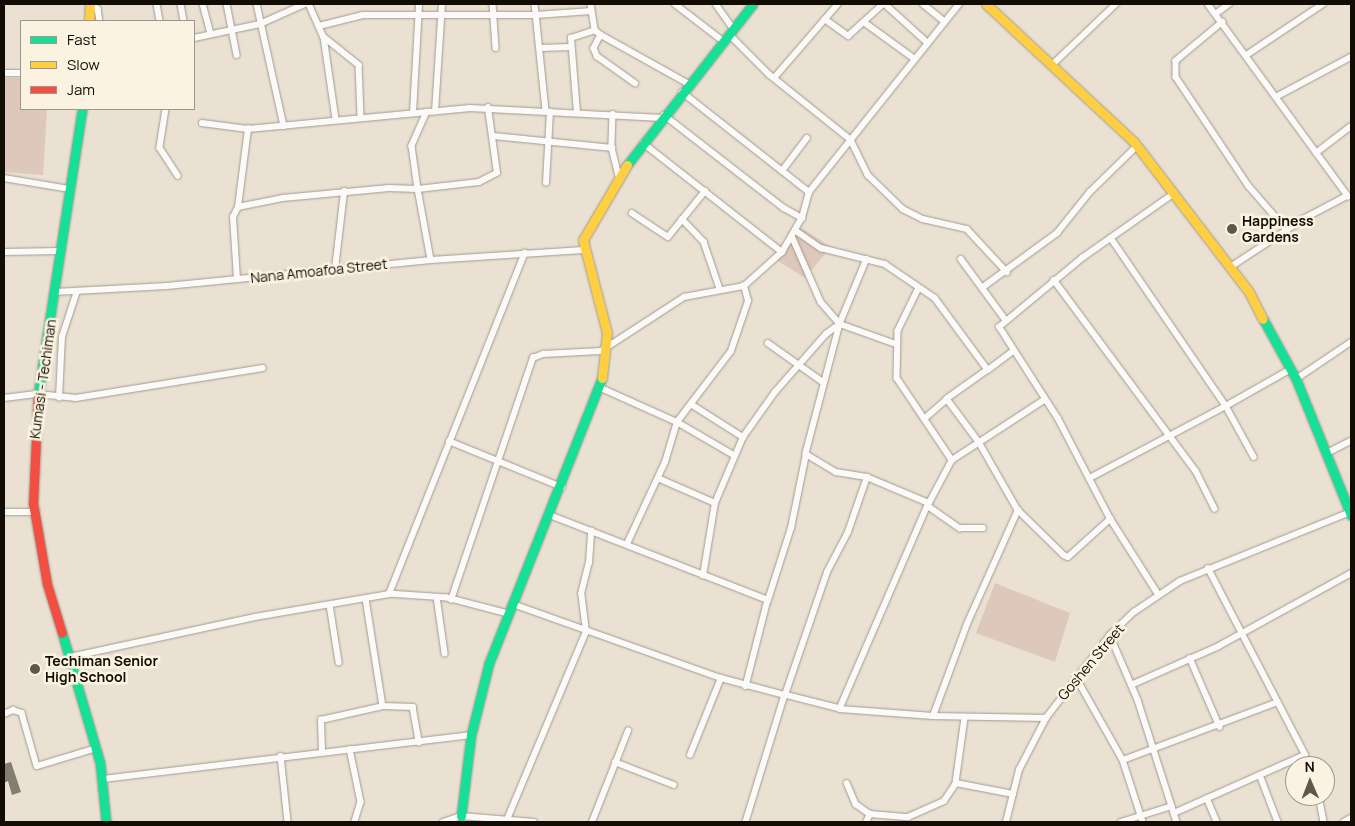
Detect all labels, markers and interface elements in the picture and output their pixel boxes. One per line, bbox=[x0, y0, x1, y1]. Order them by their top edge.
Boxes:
legend bbox=[20, 20, 195, 110]
text: Fast bbox=[67, 29, 96, 50]
text: Slow bbox=[67, 54, 100, 75]
text: Jam bbox=[67, 79, 95, 100]
place label: Happiness Gardens bbox=[1242, 213, 1314, 246]
marker: Happiness Gardens bbox=[1226, 223, 1238, 235]
street label: Nana Amoafoa Street bbox=[250, 255, 388, 287]
street label: Kumasi - Techiman bbox=[26, 318, 60, 440]
street label: Goshen Street bbox=[1054, 621, 1128, 703]
place label: Techiman Senior High School bbox=[45, 653, 158, 686]
marker: Techiman Senior High School bbox=[29, 663, 41, 675]
north arrow bbox=[1285, 756, 1335, 806]
text: N bbox=[1305, 757, 1315, 776]

